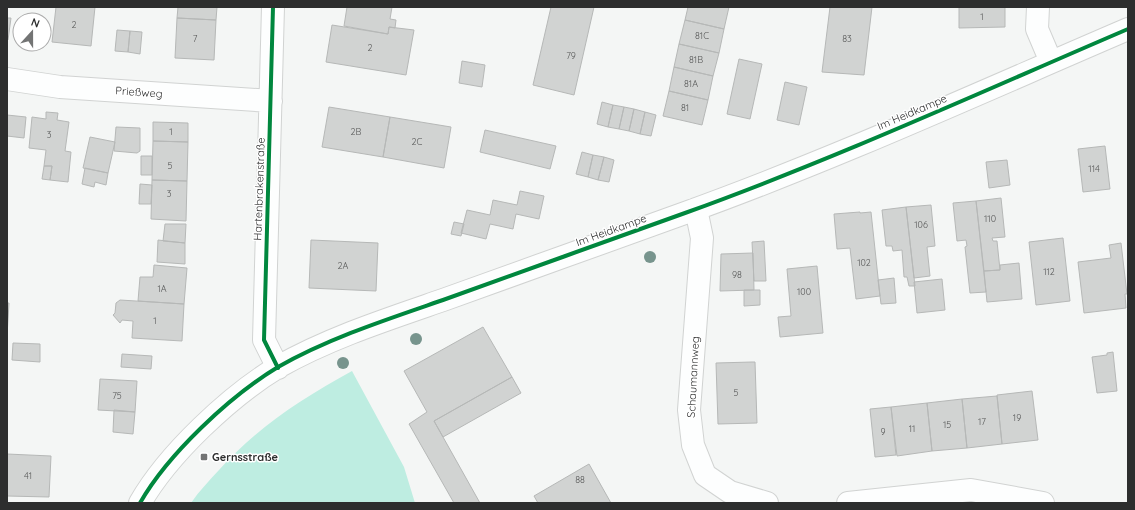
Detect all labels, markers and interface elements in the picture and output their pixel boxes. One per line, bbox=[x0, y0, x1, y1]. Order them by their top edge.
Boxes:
house number: 1 bbox=[980, 11, 984, 22]
north arrow bbox=[12, 12, 52, 52]
text: N bbox=[29, 15, 42, 31]
house number: 2 bbox=[72, 19, 77, 30]
house number: 81C bbox=[695, 30, 709, 41]
house number: 7 bbox=[193, 33, 198, 44]
house number: 83 bbox=[842, 33, 852, 44]
house number: 2 bbox=[368, 42, 373, 53]
house number: 79 bbox=[566, 50, 576, 61]
house number: 81B bbox=[689, 54, 703, 65]
house number: 81A bbox=[684, 78, 698, 89]
street label: Prießweg bbox=[115, 83, 163, 101]
street label: Im Heidkampe bbox=[875, 91, 949, 133]
house number: 81 bbox=[681, 102, 689, 113]
house number: 1 bbox=[169, 126, 173, 137]
house number: 2B bbox=[351, 126, 362, 137]
house number: 3 bbox=[47, 129, 52, 140]
house number: 2C bbox=[412, 136, 423, 147]
street label: Hartenbrakenstraße bbox=[250, 137, 268, 241]
house number: 5 bbox=[168, 160, 173, 171]
house number: 114 bbox=[1088, 163, 1100, 174]
house number: 3 bbox=[167, 188, 172, 199]
street label: Im Heidkampe bbox=[574, 211, 648, 249]
house number: 110 bbox=[984, 213, 996, 224]
house number: 106 bbox=[914, 219, 928, 230]
house number: 102 bbox=[857, 257, 871, 268]
house number: 2A bbox=[338, 260, 349, 271]
house number: 112 bbox=[1043, 266, 1055, 277]
house number: 98 bbox=[732, 269, 742, 280]
house number: 1A bbox=[157, 283, 167, 294]
house number: 100 bbox=[797, 286, 811, 297]
house number: 1 bbox=[153, 315, 157, 326]
street label: Schaumannweg bbox=[684, 336, 702, 418]
house number: 5 bbox=[734, 387, 739, 398]
house number: 75 bbox=[112, 390, 122, 401]
house number: 19 bbox=[1013, 412, 1021, 423]
house number: 17 bbox=[978, 416, 986, 427]
house number: 15 bbox=[943, 419, 951, 430]
house number: 11 bbox=[909, 423, 915, 434]
house number: 9 bbox=[880, 426, 886, 437]
place label: Gernsstraße bbox=[212, 450, 278, 464]
marker: Gernsstraße bbox=[199, 452, 209, 462]
house number: 41 bbox=[24, 470, 32, 481]
house number: 88 bbox=[575, 474, 585, 485]

